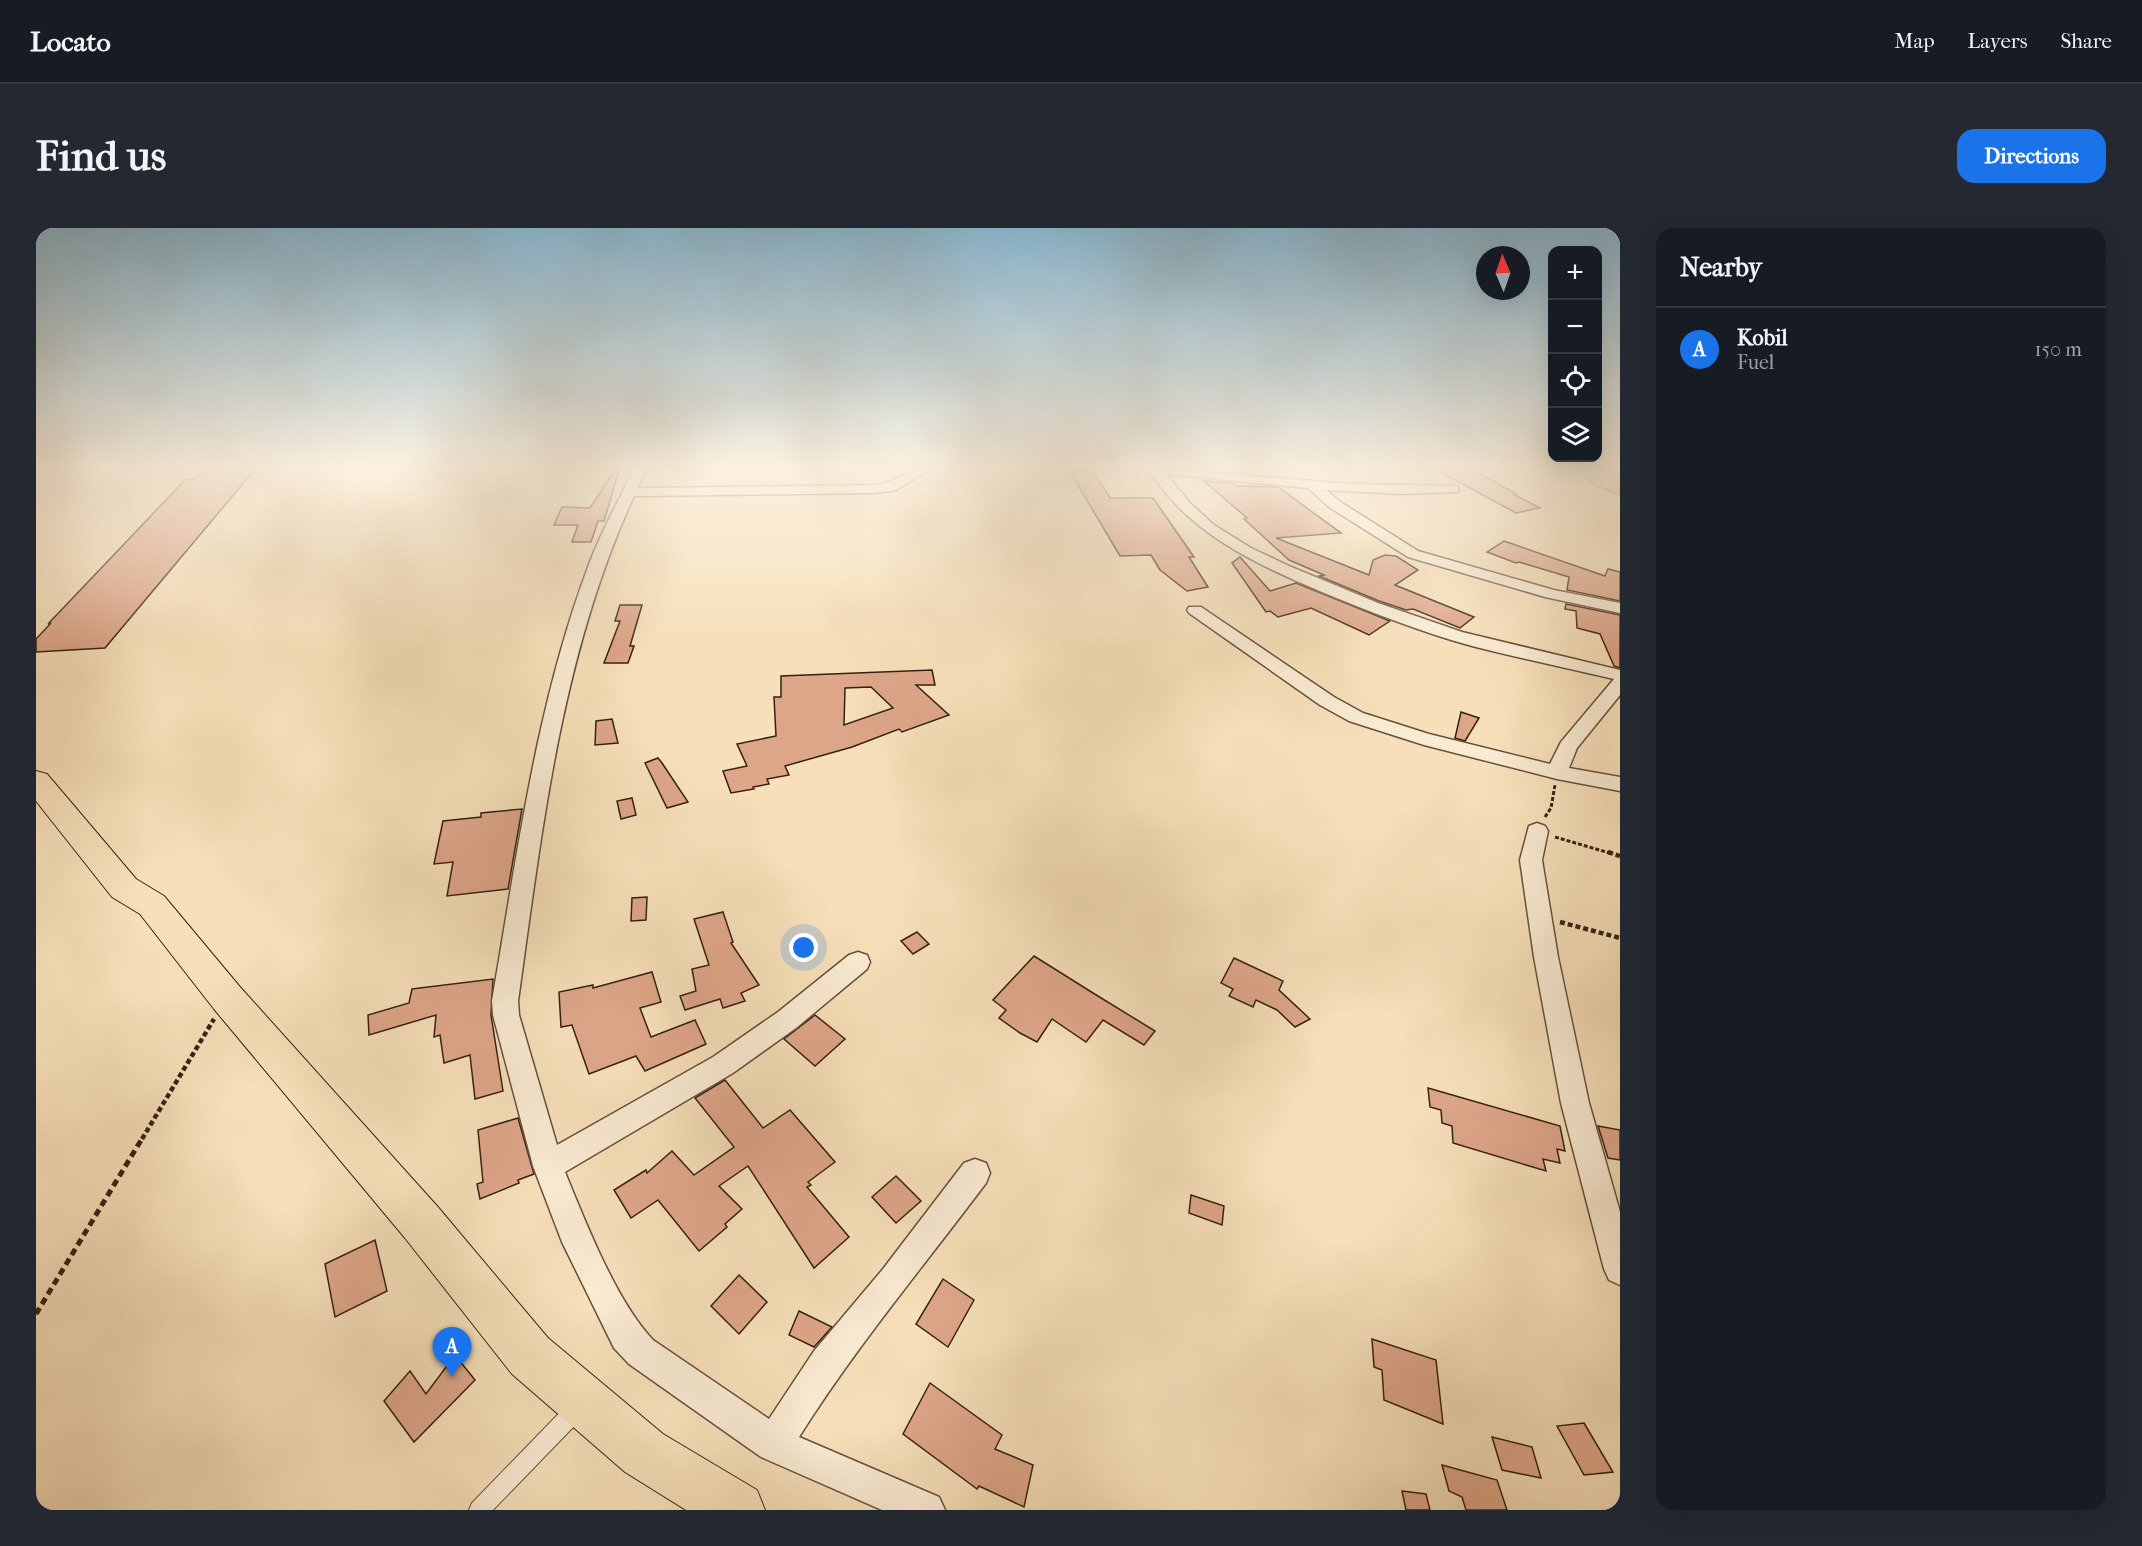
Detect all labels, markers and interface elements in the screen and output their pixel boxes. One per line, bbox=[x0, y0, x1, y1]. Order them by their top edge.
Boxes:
text: Locato bbox=[30, 25, 111, 58]
text: Map bbox=[1894, 29, 1935, 53]
text: Layers bbox=[1968, 29, 2027, 53]
text: Share bbox=[2060, 29, 2112, 53]
button: Directions bbox=[1957, 129, 2106, 183]
text: Find us bbox=[36, 132, 166, 181]
north arrow bbox=[1476, 246, 1530, 300]
map controls bbox=[1548, 246, 1602, 462]
button: + bbox=[1548, 246, 1602, 300]
text: Nearby bbox=[1680, 252, 1762, 283]
button: − bbox=[1548, 300, 1602, 354]
text: Kobil bbox=[1737, 325, 1788, 351]
text: A bbox=[1693, 338, 1706, 361]
text: 150 m bbox=[2034, 338, 2082, 361]
text: Fuel bbox=[1737, 351, 1774, 374]
button: locate bbox=[1548, 354, 1602, 408]
button: layers bbox=[1548, 408, 1602, 462]
your location bbox=[789, 933, 818, 962]
pin: A bbox=[432, 1328, 472, 1377]

